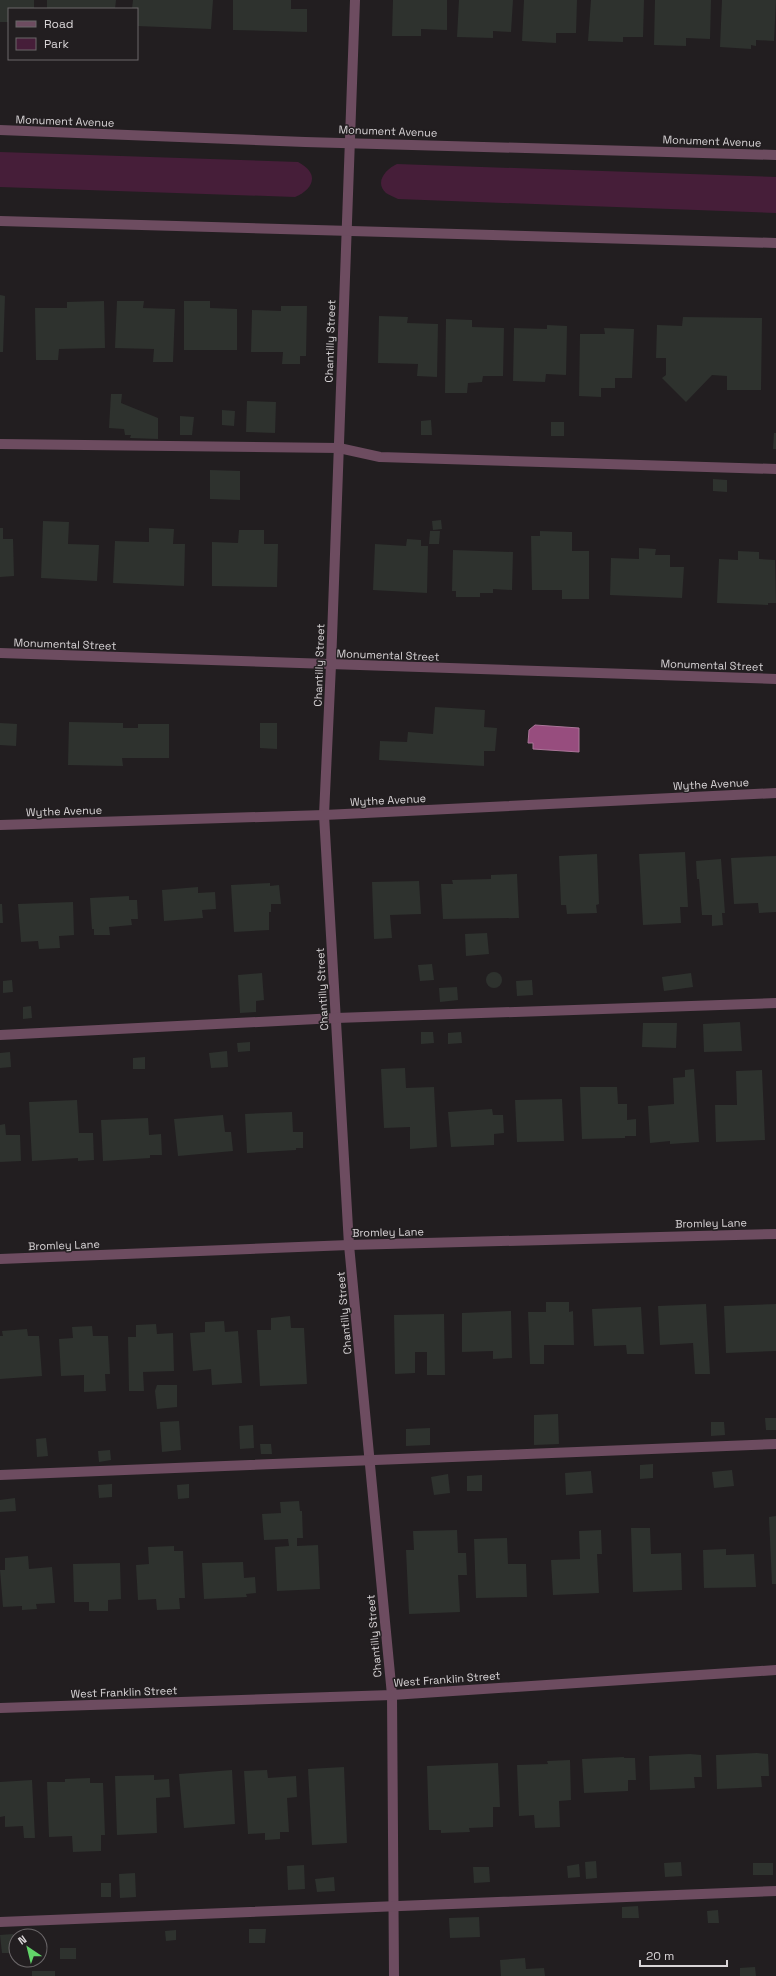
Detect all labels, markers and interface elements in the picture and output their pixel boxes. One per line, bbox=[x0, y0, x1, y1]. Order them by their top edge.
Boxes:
legend bbox=[8, 8, 138, 60]
text: Road bbox=[44, 16, 73, 32]
text: Park bbox=[44, 36, 69, 52]
street label: Monument Avenue bbox=[15, 112, 115, 130]
street label: Monument Avenue bbox=[338, 122, 438, 140]
street label: Monument Avenue bbox=[662, 132, 762, 150]
street label: Chantilly Street bbox=[322, 299, 338, 383]
street label: Chantilly Street bbox=[311, 623, 327, 707]
street label: Monumental Street bbox=[13, 635, 117, 653]
street label: Monumental Street bbox=[336, 646, 440, 664]
street label: Monumental Street bbox=[660, 656, 764, 674]
street label: Wythe Avenue bbox=[673, 775, 749, 793]
street label: Wythe Avenue bbox=[350, 791, 426, 809]
street label: Wythe Avenue bbox=[26, 803, 102, 819]
street label: Chantilly Street bbox=[313, 947, 331, 1031]
street label: Bromley Lane bbox=[675, 1215, 747, 1231]
street label: Bromley Lane bbox=[352, 1224, 424, 1240]
street label: Bromley Lane bbox=[28, 1237, 100, 1253]
street label: Chantilly Street bbox=[333, 1271, 355, 1355]
street label: Chantilly Street bbox=[363, 1594, 385, 1678]
street label: West Franklin Street bbox=[393, 1668, 501, 1690]
street label: West Franklin Street bbox=[70, 1683, 178, 1701]
north arrow bbox=[8, 1928, 48, 1968]
text: N bbox=[15, 1932, 29, 1948]
scale bar bbox=[640, 1942, 727, 1968]
text: 20 m bbox=[646, 1948, 674, 1964]

